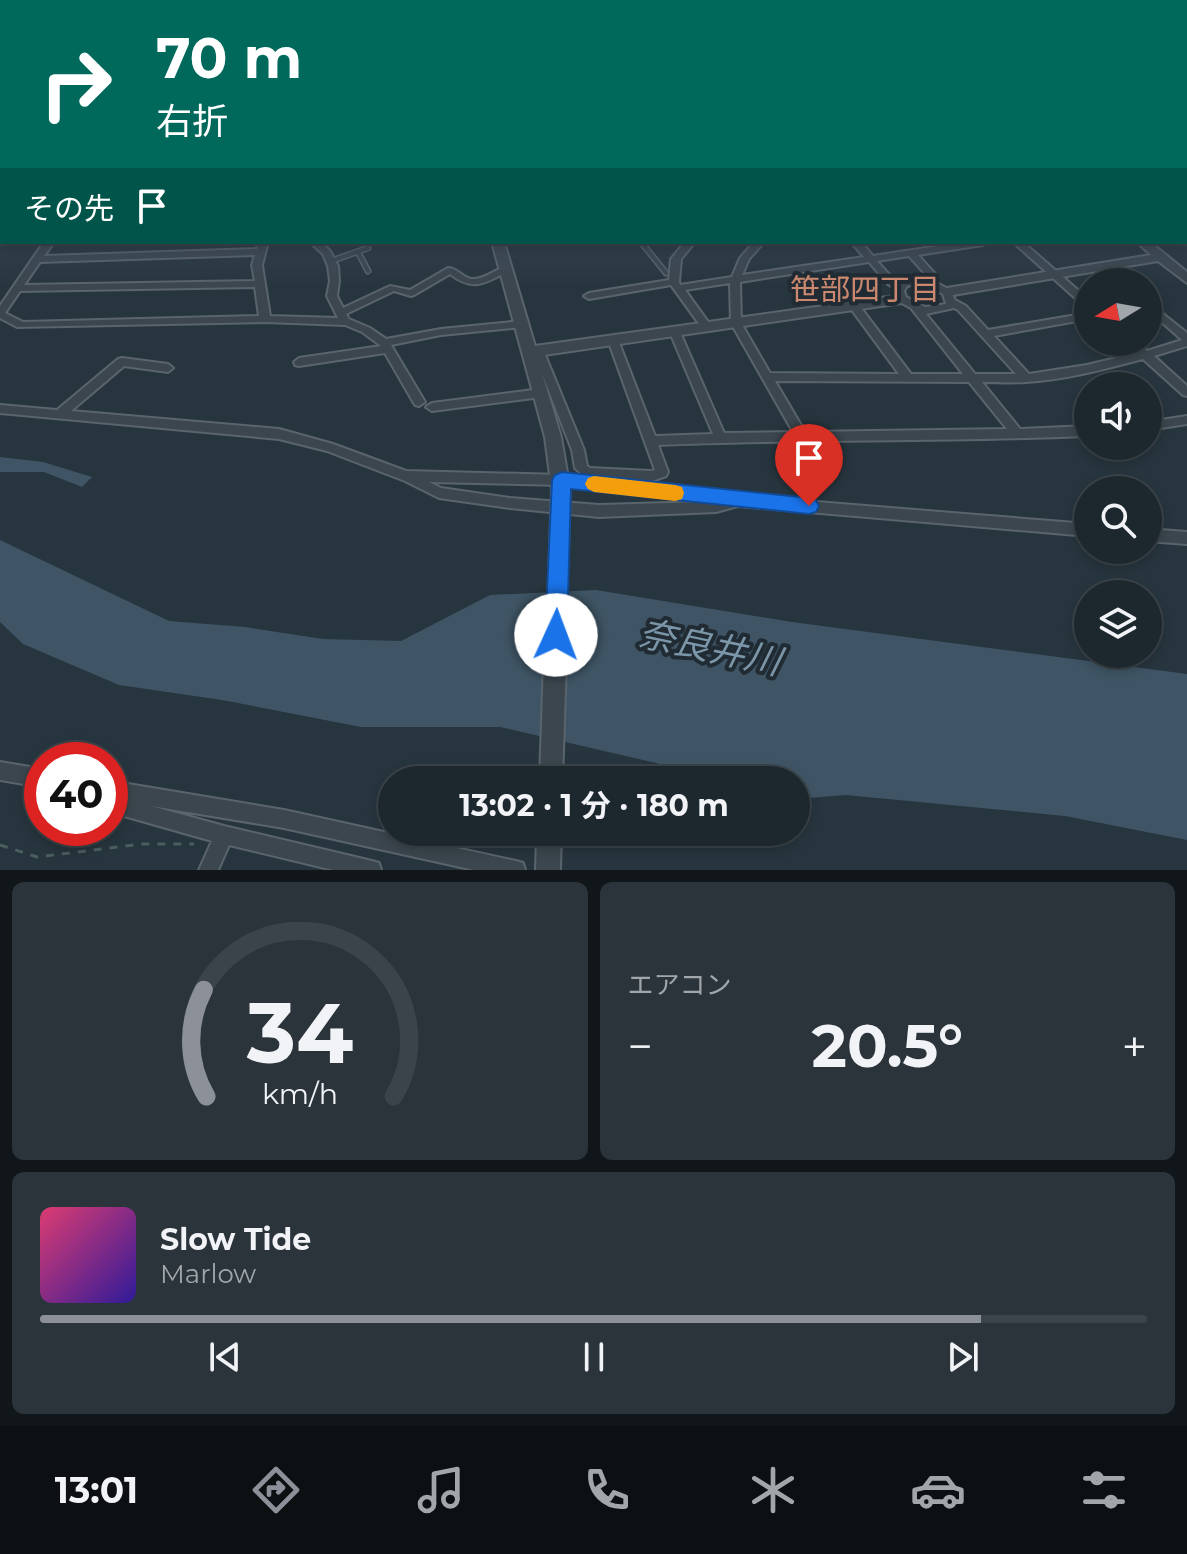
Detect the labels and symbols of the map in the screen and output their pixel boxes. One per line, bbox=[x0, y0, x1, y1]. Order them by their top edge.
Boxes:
north arrow bbox=[1074, 268, 1162, 356]
district label: 笹部四丁目 bbox=[790, 271, 940, 308]
pin bbox=[775, 424, 843, 506]
position arrow bbox=[514, 593, 598, 677]
water label: 奈良井川 bbox=[635, 611, 789, 684]
speed limit sign: 40 bbox=[24, 742, 128, 846]

